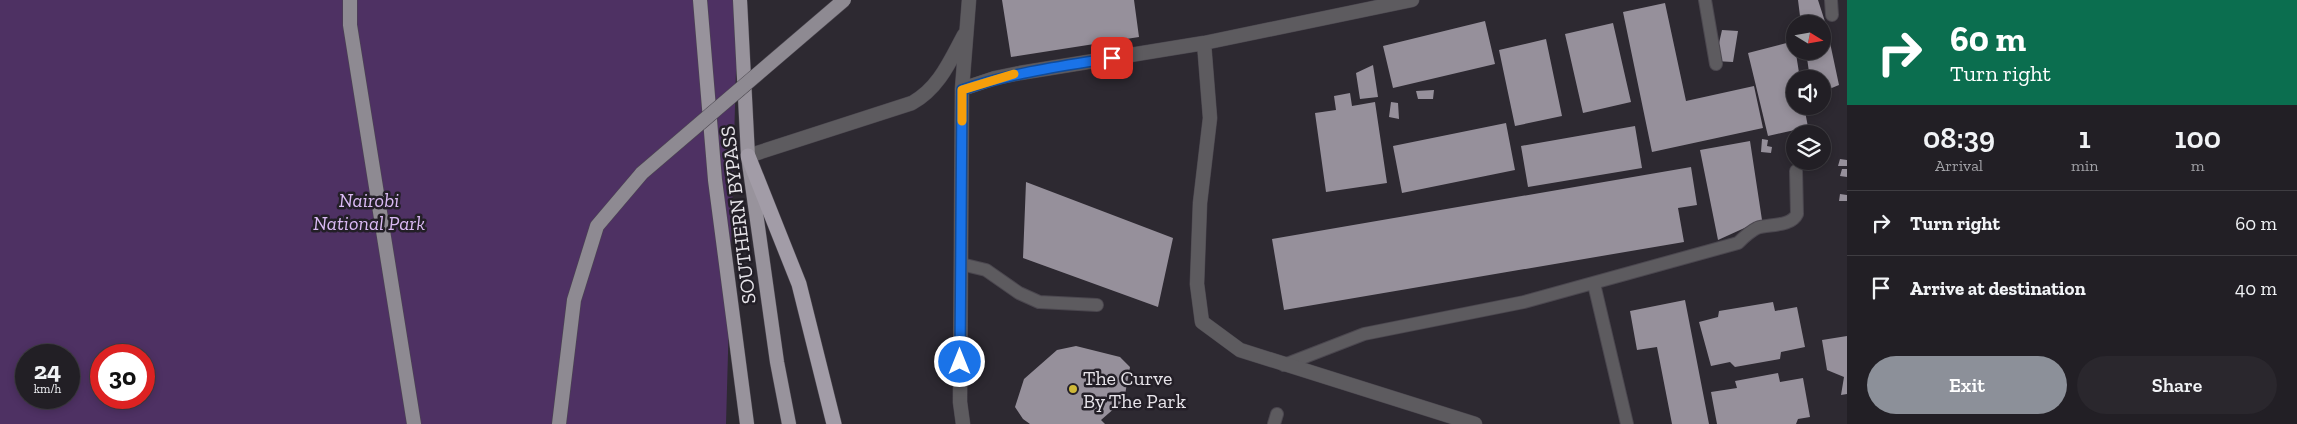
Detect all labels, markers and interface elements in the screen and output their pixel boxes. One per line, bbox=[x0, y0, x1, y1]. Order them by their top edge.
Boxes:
north arrow bbox=[1786, 15, 1831, 60]
map controls bbox=[1786, 15, 1831, 170]
text: 60 m bbox=[1950, 18, 2026, 60]
icon: right bbox=[1867, 20, 1932, 85]
pin bbox=[1091, 37, 1133, 79]
icon: arrive bbox=[1098, 44, 1126, 72]
text: Turn right bbox=[1950, 60, 2051, 87]
button: sound bbox=[1786, 70, 1831, 115]
text: 08:39 bbox=[1923, 120, 1995, 156]
text: 1 bbox=[2079, 120, 2091, 156]
text: 100 bbox=[2175, 120, 2221, 156]
street label: SOUTHERN BYPASS bbox=[715, 125, 761, 305]
button: layers bbox=[1786, 125, 1831, 170]
text: Arrival bbox=[1935, 156, 1983, 175]
text: min bbox=[2071, 156, 2099, 175]
text: m bbox=[2191, 156, 2205, 175]
park label: Nairobi National Park bbox=[313, 188, 425, 235]
icon: right bbox=[1867, 209, 1895, 237]
text: Turn right bbox=[1910, 212, 2000, 235]
text: 60 m bbox=[2235, 212, 2277, 235]
icon: arrive bbox=[1867, 274, 1895, 302]
text: Arrive at destination bbox=[1910, 277, 2086, 300]
text: 40 m bbox=[2235, 277, 2277, 300]
position arrow bbox=[933, 335, 985, 387]
speed limit sign: 30 bbox=[90, 344, 155, 409]
text: 24 bbox=[34, 355, 61, 385]
button: Exit bbox=[1867, 356, 2067, 414]
button: Share bbox=[2077, 356, 2277, 414]
place label: The Curve By The Park bbox=[1083, 366, 1187, 413]
text: km/h bbox=[34, 382, 61, 396]
marker: The Curve By The Park bbox=[1067, 383, 1079, 395]

